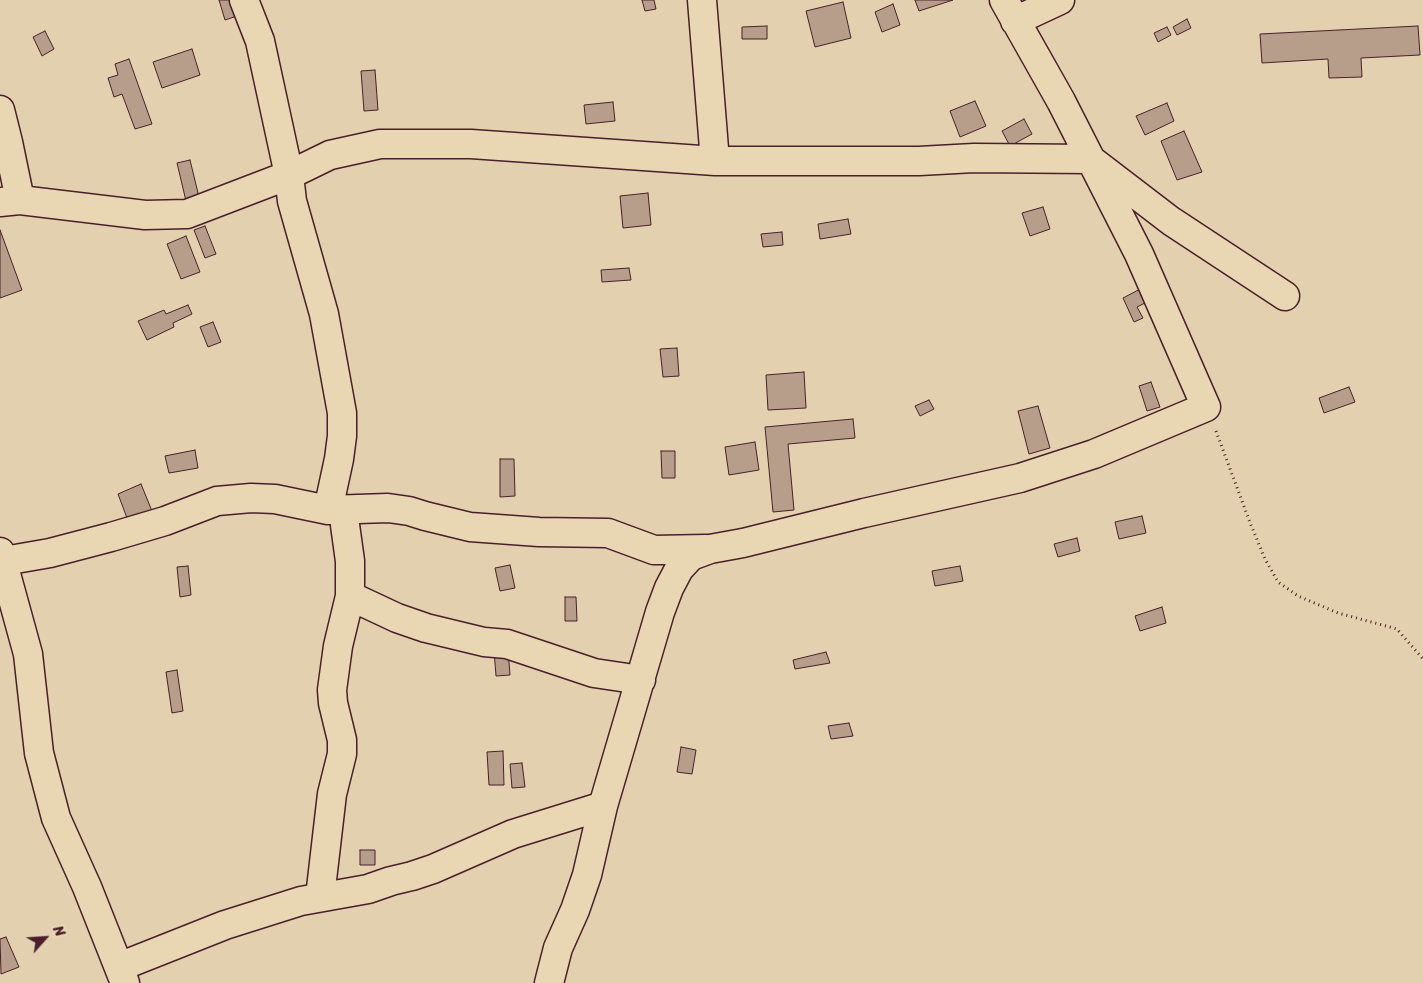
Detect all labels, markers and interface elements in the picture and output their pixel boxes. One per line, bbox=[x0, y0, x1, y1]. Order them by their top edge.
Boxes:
north arrow bbox=[20, 913, 70, 963]
text: N bbox=[46, 921, 72, 941]

